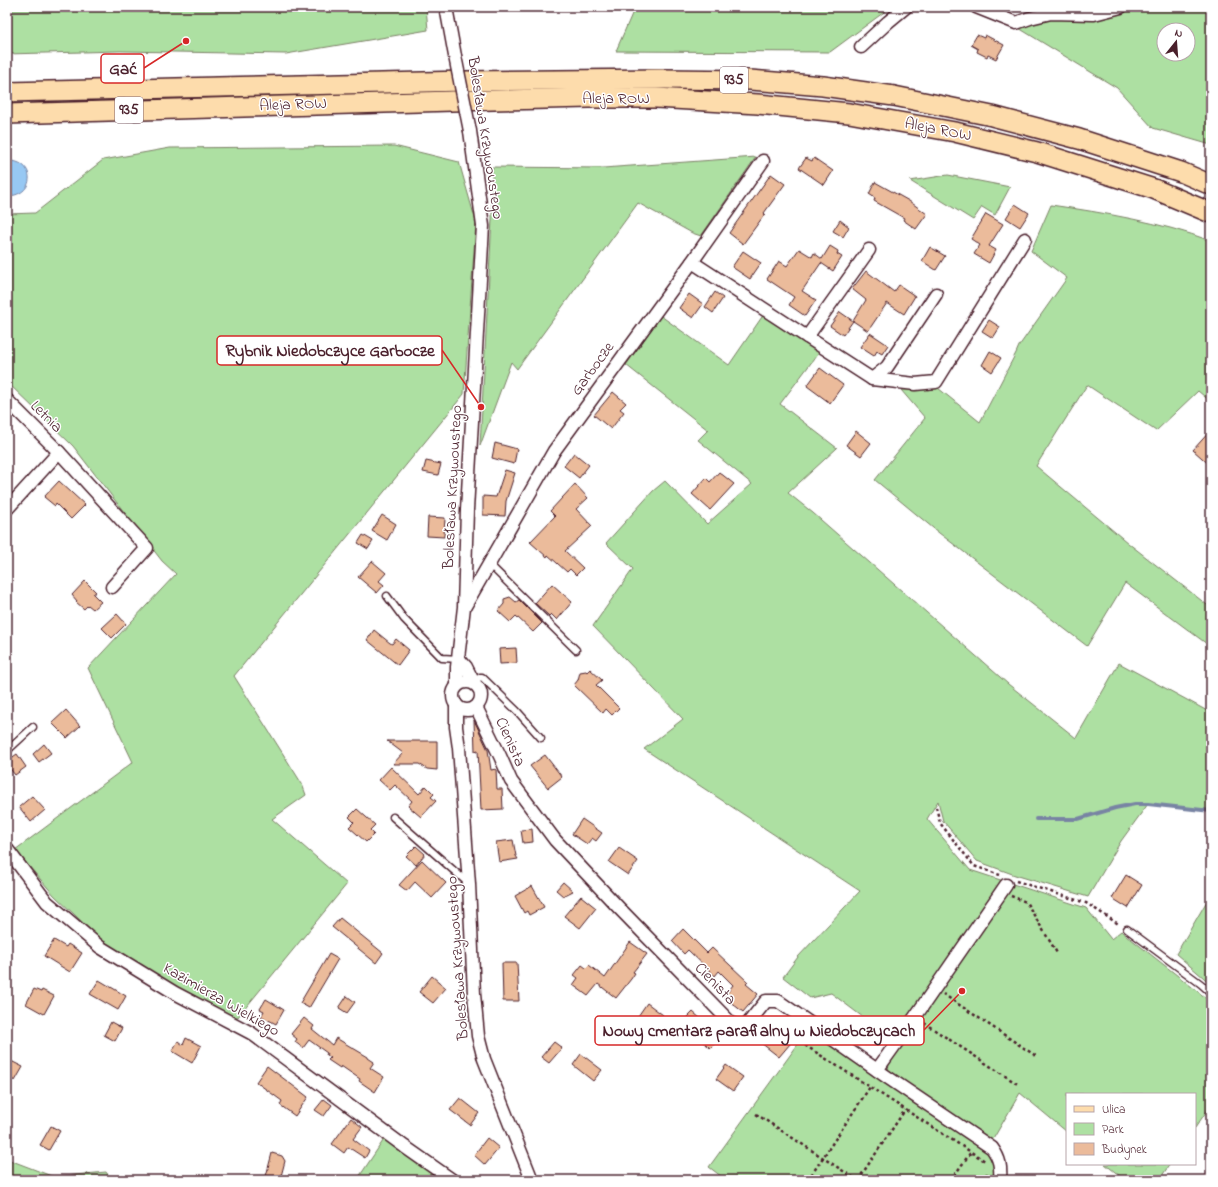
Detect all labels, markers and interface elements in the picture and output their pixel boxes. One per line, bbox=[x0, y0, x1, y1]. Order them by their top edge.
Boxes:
north arrow bbox=[1156, 22, 1196, 62]
text: N bbox=[1173, 25, 1185, 42]
callout: Gać bbox=[101, 54, 144, 83]
street label: Bolesława Krzywoustego bbox=[460, 54, 510, 221]
text: Gać bbox=[109, 57, 137, 82]
road number: 935 bbox=[720, 67, 748, 93]
street label: Aleja ROW bbox=[582, 87, 650, 111]
street label: Aleja ROW bbox=[259, 92, 327, 118]
road number: 935 bbox=[115, 97, 143, 123]
street label: Aleja ROW bbox=[903, 112, 973, 148]
callout: Rybnik Niedobczyce Garbocze bbox=[217, 336, 442, 365]
street label: Garbocze bbox=[565, 336, 621, 401]
text: Rybnik Niedobczyce Garbocze bbox=[225, 339, 436, 366]
street label: Letnia bbox=[24, 395, 68, 439]
street label: Bolesława Krzywoustego bbox=[437, 404, 469, 571]
street label: Cienista bbox=[489, 713, 531, 771]
street label: Bolesława Krzywoustego bbox=[440, 875, 476, 1042]
street label: Kazimierza Wielkiego bbox=[158, 957, 284, 1043]
street label: Cienista bbox=[688, 957, 742, 1011]
callout: Nowy cmentarz parafialny w Niedobczycach bbox=[595, 1016, 924, 1045]
text: Nowy cmentarz parafialny w Niedobczycach bbox=[603, 1019, 915, 1046]
legend bbox=[1066, 1093, 1196, 1165]
text: Ulica bbox=[1102, 1101, 1126, 1119]
text: Park bbox=[1102, 1121, 1124, 1139]
text: Budynek bbox=[1101, 1141, 1148, 1160]

